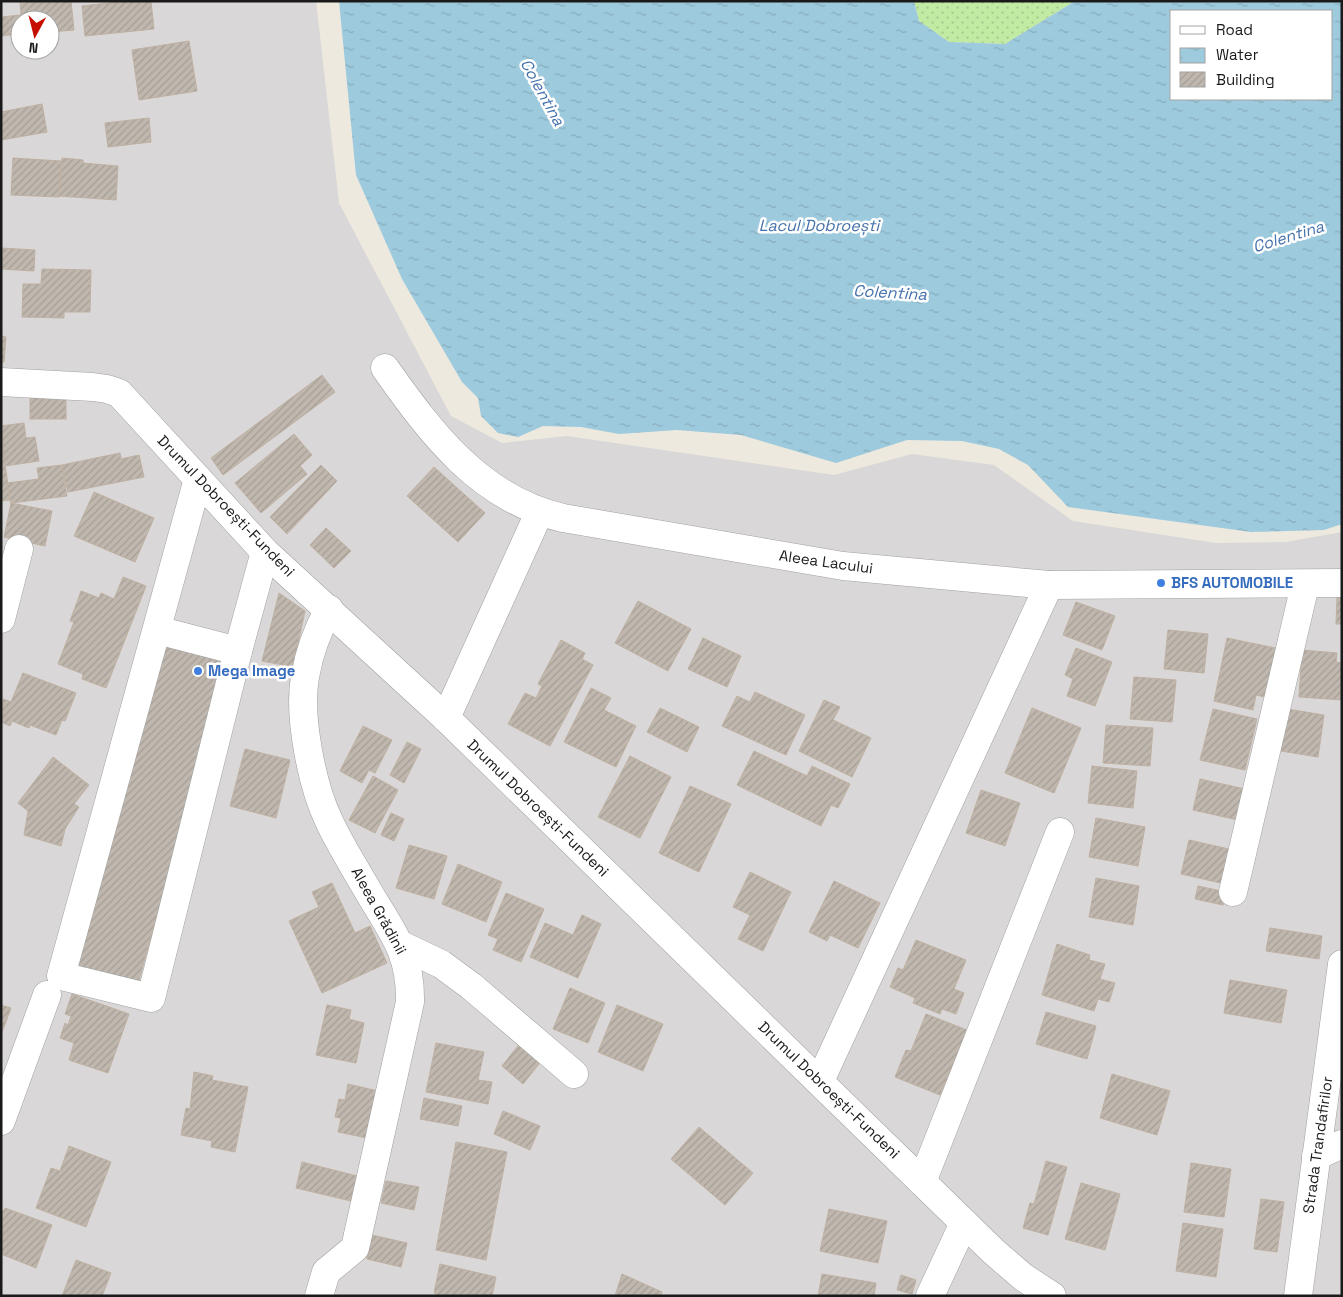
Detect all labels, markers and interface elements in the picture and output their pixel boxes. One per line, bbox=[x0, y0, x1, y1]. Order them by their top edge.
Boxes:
north arrow bbox=[10, 10, 60, 60]
legend bbox=[1170, 10, 1333, 100]
text: Road bbox=[1216, 20, 1253, 39]
text: N bbox=[28, 38, 39, 57]
text: Water bbox=[1216, 45, 1259, 64]
water label: Colentina bbox=[516, 55, 570, 130]
text: Building bbox=[1216, 70, 1275, 89]
water label: Lacul Dobroești bbox=[759, 215, 881, 236]
water label: Colentina bbox=[1250, 215, 1327, 257]
water label: Colentina bbox=[853, 280, 928, 305]
street label: Drumul Dobroești-Fundeni bbox=[154, 431, 299, 580]
street label: Aleea Lacului bbox=[778, 546, 874, 578]
place label: BFS AUTOMOBILE bbox=[1171, 573, 1293, 592]
marker: BFS AUTOMOBILE bbox=[1155, 577, 1167, 589]
place label: Mega Image bbox=[208, 661, 296, 680]
marker: Mega Image bbox=[192, 665, 204, 677]
street label: Drumul Dobroești-Fundeni bbox=[464, 735, 613, 880]
street label: Aleea Grădinii bbox=[348, 864, 411, 958]
street label: Drumul Dobroești-Fundeni bbox=[755, 1017, 904, 1162]
street label: Strada Trandafirilor bbox=[1298, 1075, 1337, 1215]

